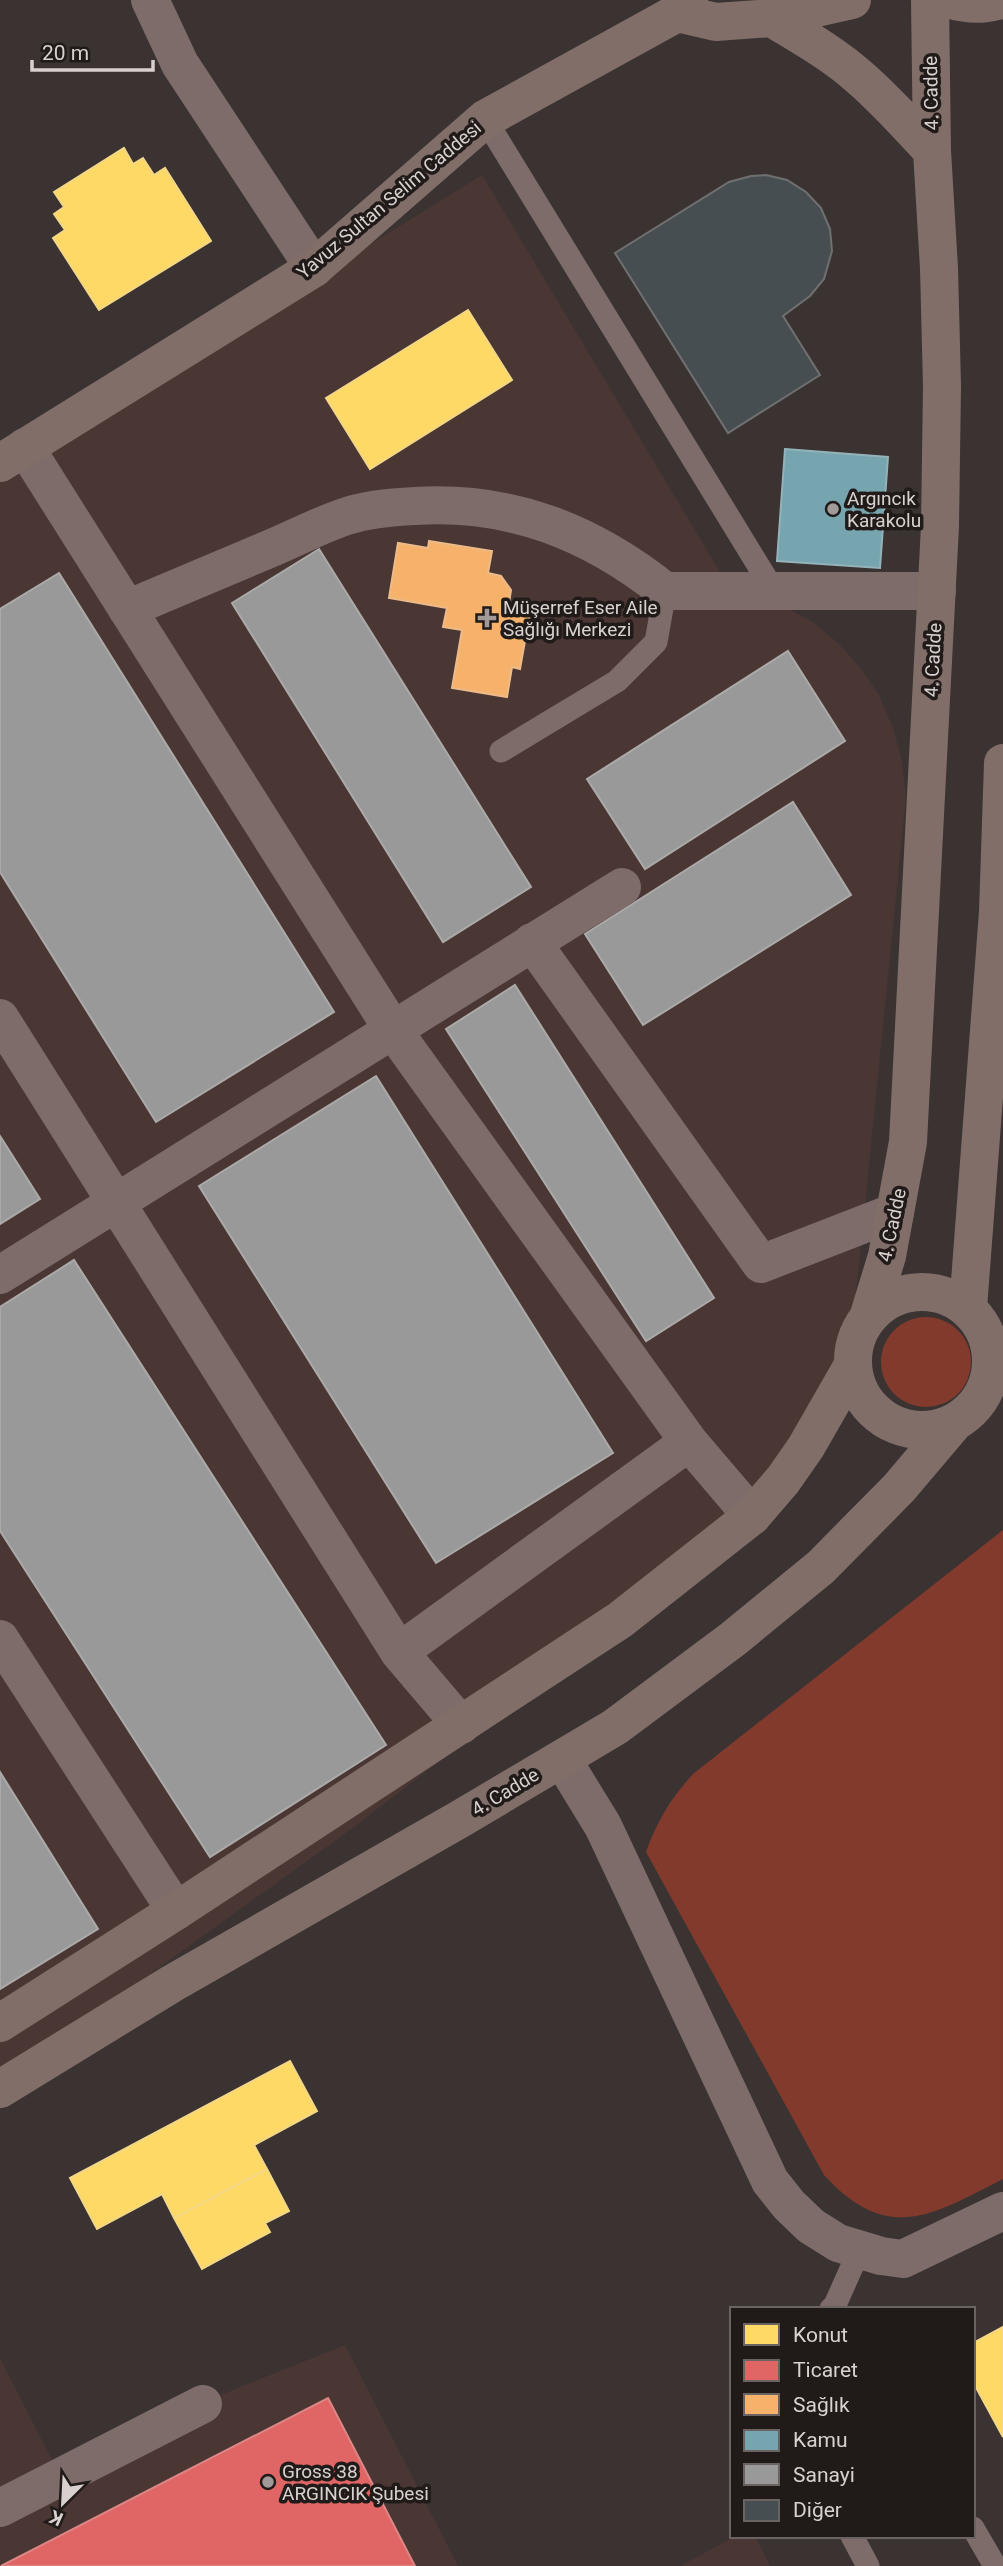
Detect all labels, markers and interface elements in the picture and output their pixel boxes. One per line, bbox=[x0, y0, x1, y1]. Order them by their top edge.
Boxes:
scale bar bbox=[32, 28, 152, 72]
text: 20 m bbox=[42, 41, 89, 65]
street label: 4. Cadde bbox=[919, 56, 943, 130]
street label: Yavuz Sultan Selim Caddesi bbox=[292, 116, 486, 284]
place label: Argıncık Karakolu bbox=[847, 487, 921, 532]
marker: Argıncık Karakolu bbox=[825, 501, 841, 517]
place label: Müşerref Eser Aile Sağlığı Merkezi bbox=[503, 596, 658, 641]
marker: Müşerref Eser Aile Sağlığı Merkezi bbox=[477, 608, 497, 628]
street label: 4. Cadde bbox=[920, 622, 946, 698]
street label: 4. Cadde bbox=[873, 1186, 911, 1264]
street label: 4. Cadde bbox=[467, 1763, 543, 1821]
legend bbox=[730, 2307, 975, 2538]
text: Konut bbox=[793, 2323, 848, 2347]
text: Ticaret bbox=[793, 2358, 858, 2382]
text: Sağlık bbox=[793, 2393, 850, 2417]
text: Kamu bbox=[793, 2428, 848, 2452]
place label: Gross 38 ARGINCIK Şubesi bbox=[282, 2460, 429, 2505]
text: Sanayi bbox=[793, 2463, 855, 2487]
north arrow bbox=[28, 2468, 98, 2538]
marker: Gross 38 ARGINCIK Şubesi bbox=[260, 2474, 276, 2490]
text: Diğer bbox=[793, 2498, 842, 2522]
text: K bbox=[45, 2505, 66, 2531]

